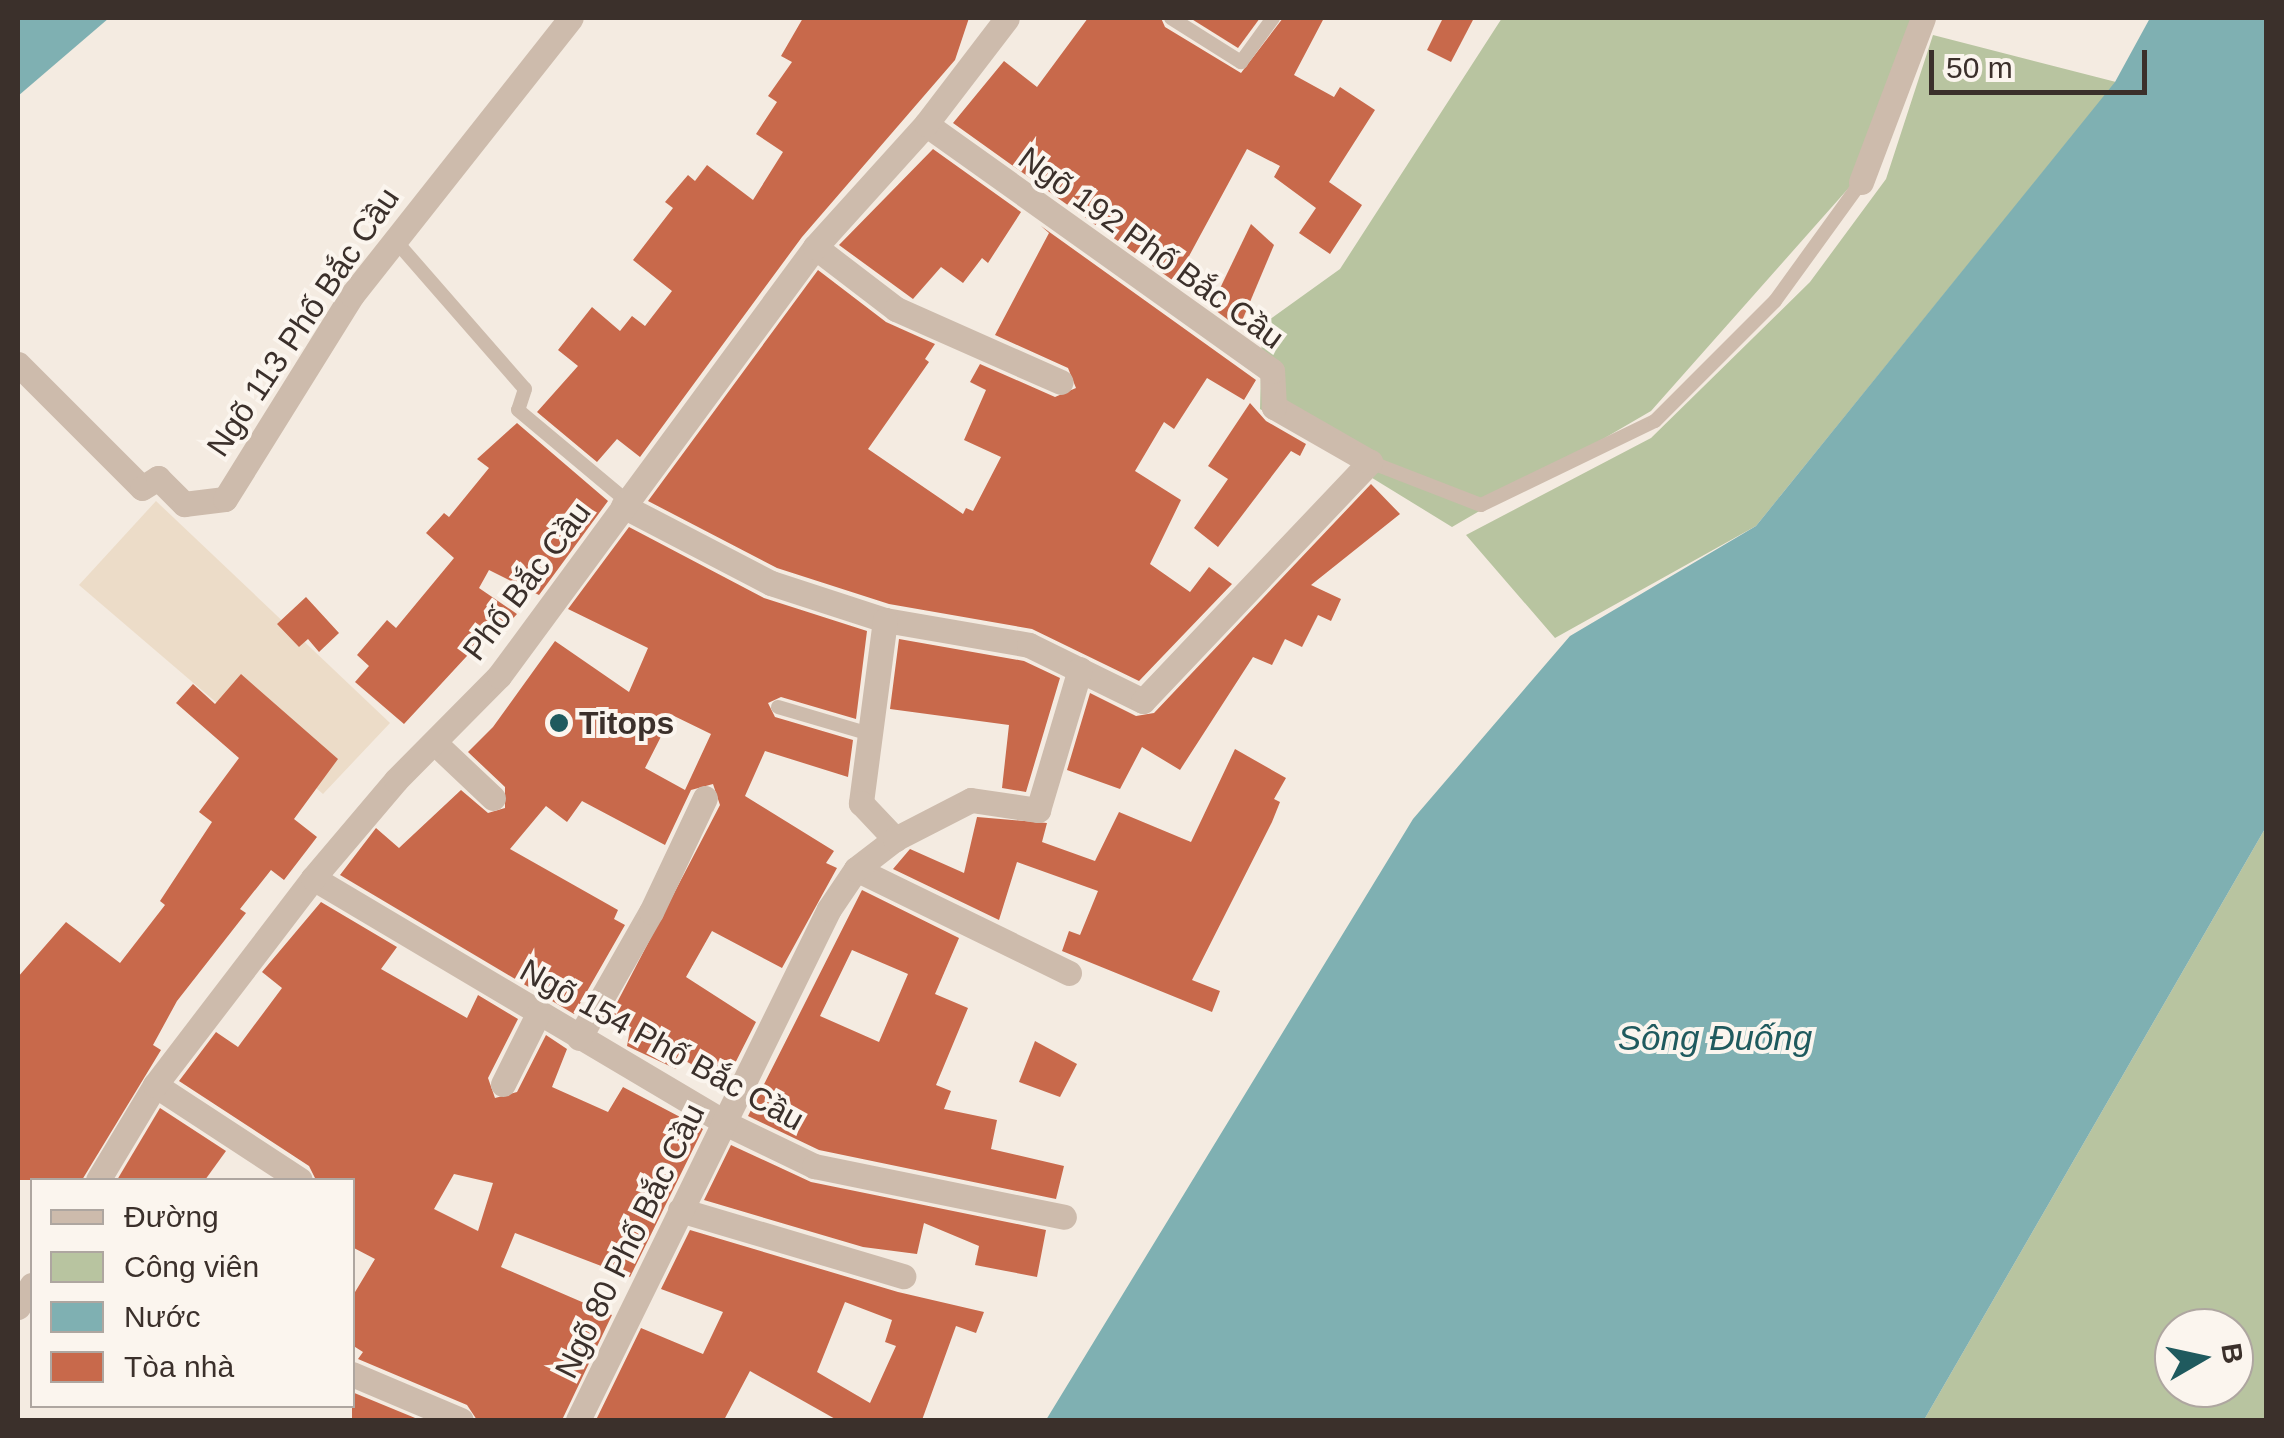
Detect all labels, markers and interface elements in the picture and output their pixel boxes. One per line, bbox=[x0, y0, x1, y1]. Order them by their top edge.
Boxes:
scale bar bbox=[1934, 30, 2152, 92]
text: 50 m bbox=[1946, 51, 2013, 84]
street label: Ngõ 192 Phố Bắc Cầu bbox=[1011, 139, 1291, 357]
street label: Ngõ 113 Phố Bắc Cầu bbox=[199, 180, 407, 464]
street label: Phố Bắc Cầu bbox=[455, 494, 599, 668]
place label: Titops bbox=[579, 704, 674, 742]
marker: Titops bbox=[548, 712, 570, 734]
street label: Ngõ 154 Phố Bắc Cầu bbox=[513, 951, 811, 1139]
water label: Sông Đuống bbox=[1618, 1017, 1812, 1059]
street label: Ngõ 80 Phố Bắc Cầu bbox=[547, 1097, 713, 1385]
legend bbox=[30, 1178, 355, 1408]
text: Đường bbox=[124, 1200, 219, 1233]
text: Công viên bbox=[124, 1250, 259, 1283]
text: Nước bbox=[124, 1300, 200, 1333]
north arrow bbox=[2154, 1308, 2254, 1408]
text: B bbox=[2215, 1341, 2249, 1366]
text: Tòa nhà bbox=[124, 1350, 234, 1383]

